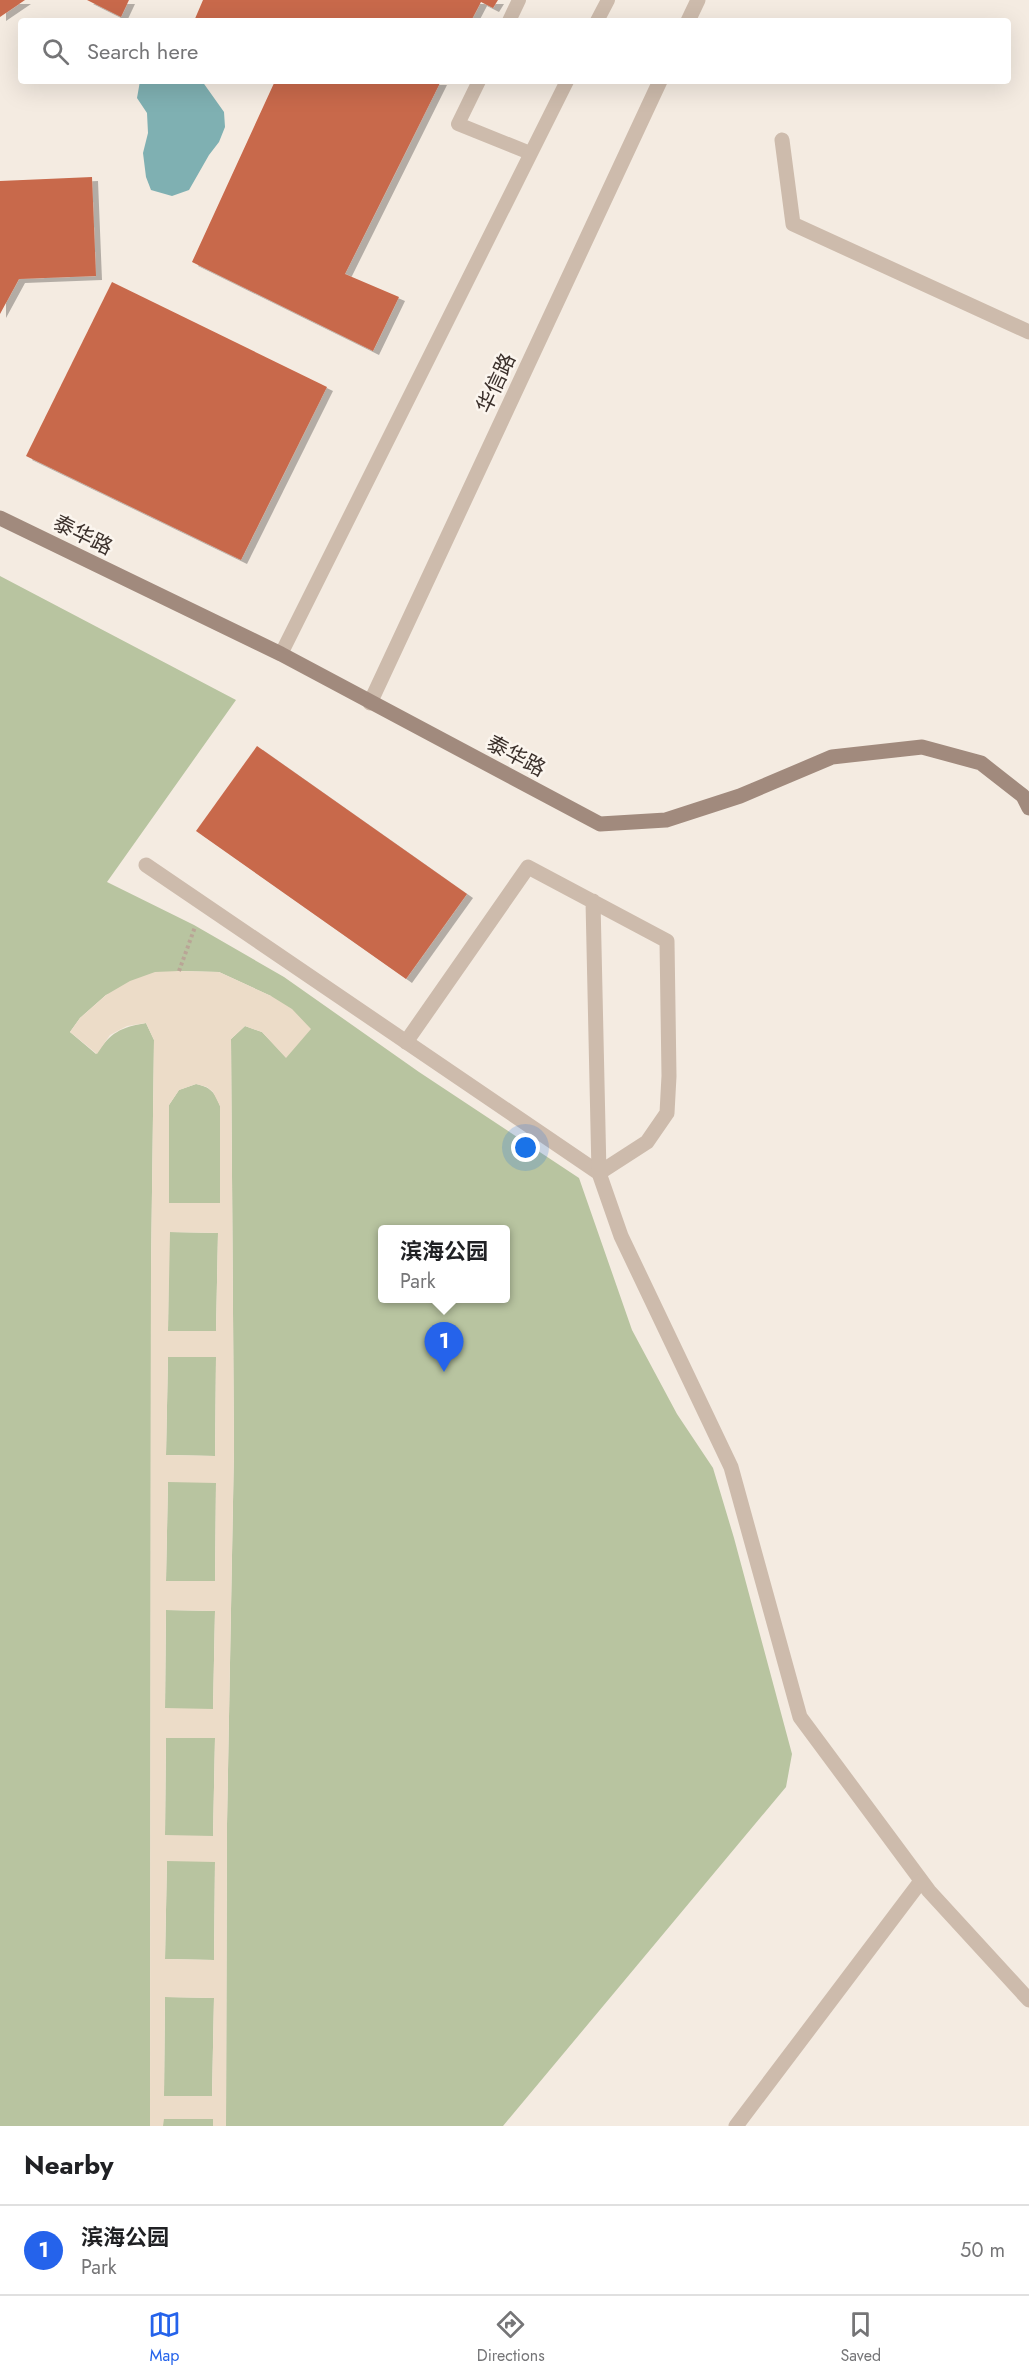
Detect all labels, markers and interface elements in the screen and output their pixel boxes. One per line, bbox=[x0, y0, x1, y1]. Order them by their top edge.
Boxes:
search box bbox=[18, 18, 1011, 84]
icon: search bbox=[39, 35, 72, 68]
text: Search here bbox=[87, 35, 198, 67]
street label: 华信路 bbox=[469, 348, 523, 418]
street label: 泰华路 bbox=[48, 508, 118, 562]
street label: 泰华路 bbox=[481, 728, 551, 784]
your location bbox=[511, 1133, 540, 1162]
popup bbox=[378, 1225, 510, 1303]
text: 滨海公园 bbox=[400, 1235, 488, 1267]
text: Park bbox=[400, 1267, 436, 1296]
pin: 1 bbox=[424, 1322, 464, 1372]
text: Nearby bbox=[24, 2146, 113, 2184]
text: 滨海公园 bbox=[81, 2221, 169, 2253]
text: 1 bbox=[38, 2236, 49, 2265]
text: 50 m bbox=[960, 2236, 1005, 2265]
text: Park bbox=[81, 2253, 117, 2282]
tab: Map bbox=[148, 2308, 181, 2367]
tab: Directions bbox=[477, 2308, 545, 2367]
tab: Saved bbox=[840, 2308, 881, 2367]

